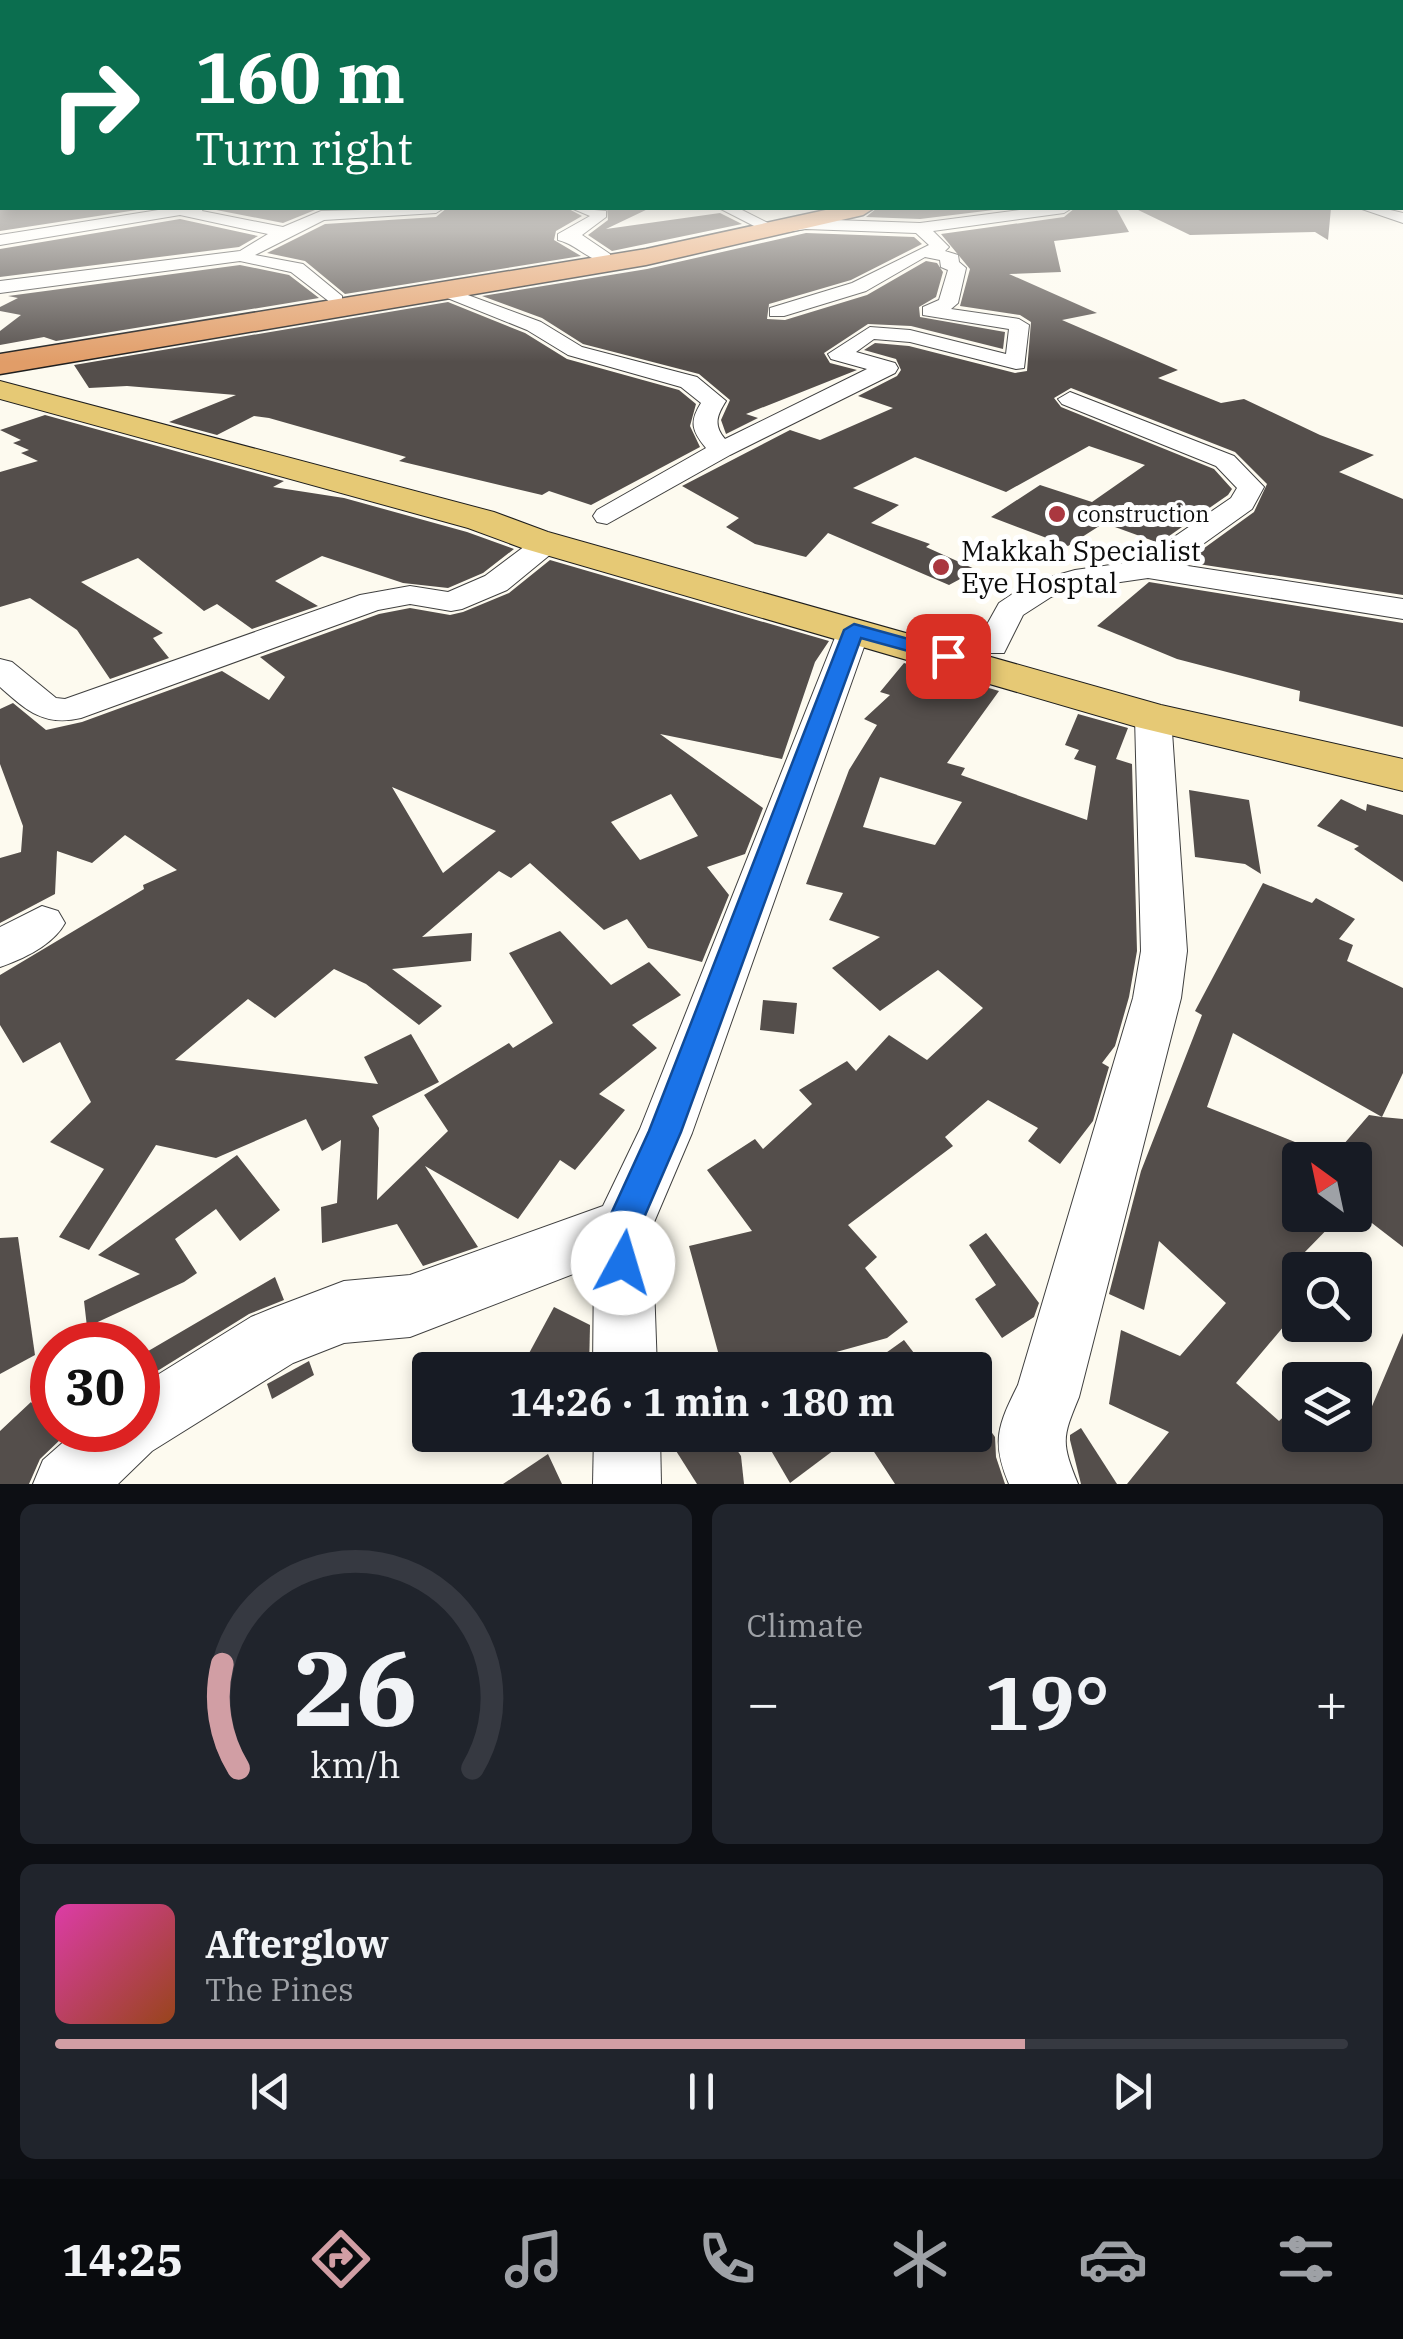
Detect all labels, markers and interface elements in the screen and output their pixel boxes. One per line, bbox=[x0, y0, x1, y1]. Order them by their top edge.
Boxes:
text: 160 m bbox=[195, 31, 405, 122]
icon: right bbox=[30, 40, 160, 170]
text: Turn right bbox=[195, 119, 413, 177]
place label: construction bbox=[1077, 499, 1209, 528]
marker: construction bbox=[1046, 503, 1068, 525]
place label: Makkah Specialist Eye Hosptal bbox=[961, 532, 1201, 601]
marker: Makkah Specialist Eye Hosptal bbox=[930, 556, 952, 578]
pin bbox=[906, 614, 991, 699]
icon: arrive bbox=[921, 629, 976, 684]
north arrow bbox=[1282, 1142, 1372, 1232]
map controls bbox=[1282, 1142, 1372, 1452]
position arrow bbox=[571, 1211, 675, 1315]
button: search bbox=[1282, 1252, 1372, 1342]
speed limit sign: 30 bbox=[30, 1322, 160, 1452]
button: layers bbox=[1282, 1362, 1372, 1452]
text: 14:26 · 1 min · 180 m bbox=[509, 1377, 895, 1426]
text: Climate bbox=[747, 1604, 863, 1646]
text: 26 bbox=[293, 1619, 418, 1755]
text: 19° bbox=[985, 1653, 1110, 1751]
text: − bbox=[747, 1667, 780, 1738]
text: + bbox=[1315, 1667, 1348, 1738]
text: km/h bbox=[311, 1741, 401, 1788]
text: Afterglow bbox=[205, 1919, 389, 1968]
text: The Pines bbox=[205, 1968, 354, 2010]
icon: previous bbox=[243, 2064, 298, 2119]
icon: pause bbox=[674, 2064, 729, 2119]
icon: next bbox=[1105, 2064, 1160, 2119]
icon: directions bbox=[306, 2224, 376, 2294]
icon: music bbox=[499, 2224, 569, 2294]
icon: phone bbox=[692, 2224, 762, 2294]
icon: climate bbox=[885, 2224, 955, 2294]
icon: car bbox=[1078, 2224, 1148, 2294]
icon: filters bbox=[1271, 2224, 1341, 2294]
text: 14:25 bbox=[62, 2230, 183, 2288]

